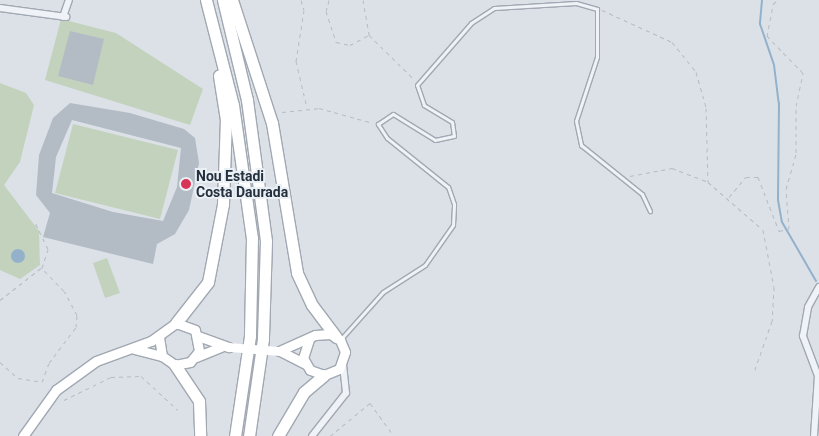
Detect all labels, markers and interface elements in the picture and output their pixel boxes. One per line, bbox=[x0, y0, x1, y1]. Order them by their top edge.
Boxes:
place label: Nou Estadi Costa Daurada bbox=[196, 168, 288, 200]
marker: Nou Estadi Costa Daurada bbox=[180, 178, 192, 190]

